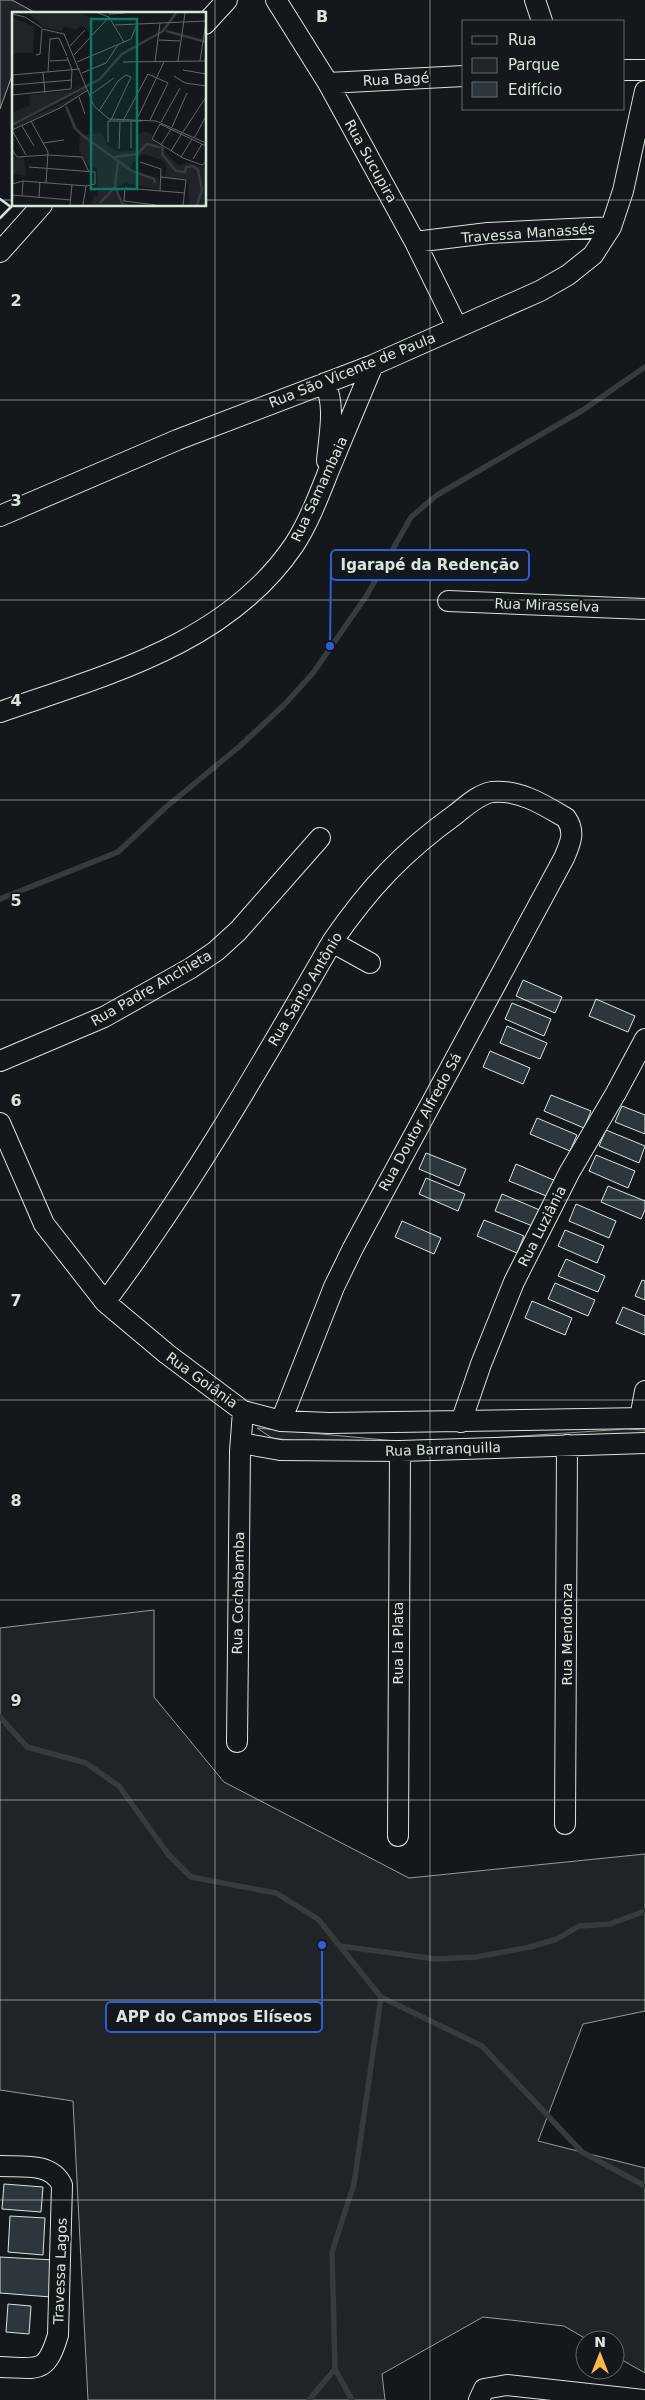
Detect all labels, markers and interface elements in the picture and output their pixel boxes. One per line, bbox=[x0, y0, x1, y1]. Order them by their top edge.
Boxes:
text: B bbox=[316, 7, 328, 26]
inset map bbox=[12, 12, 206, 206]
legend bbox=[462, 20, 625, 110]
text: Rua bbox=[508, 31, 536, 49]
text: Parque bbox=[508, 56, 560, 74]
street label: Rua Bagé bbox=[362, 69, 430, 89]
text: Edifício bbox=[508, 81, 562, 99]
street label: Rua Sucupira bbox=[342, 117, 400, 205]
street label: Travessa Manassés bbox=[460, 220, 595, 246]
text: 2 bbox=[10, 291, 22, 310]
street label: Rua São Vicente de Paula bbox=[266, 329, 438, 411]
street label: Rua Samambaia bbox=[288, 434, 350, 544]
text: 3 bbox=[10, 491, 22, 510]
callout: Igarapé da Redenção bbox=[331, 550, 529, 580]
text: Igarapé da Redenção bbox=[341, 556, 519, 574]
street label: Rua Mirasselva bbox=[494, 595, 600, 615]
text: 4 bbox=[10, 691, 22, 710]
text: 5 bbox=[10, 891, 22, 910]
street label: Rua Santo Antônio bbox=[265, 929, 345, 1049]
street label: Rua Padre Anchieta bbox=[88, 947, 214, 1029]
street label: Rua Doutor Alfredo Sá bbox=[375, 1050, 465, 1194]
text: 6 bbox=[10, 1091, 22, 1110]
street label: Rua Luziânia bbox=[515, 1183, 569, 1269]
text: 7 bbox=[10, 1291, 22, 1310]
street label: Rua Goiânia bbox=[163, 1349, 241, 1411]
street label: Rua Barranquilla bbox=[385, 1439, 501, 1459]
text: 8 bbox=[10, 1491, 22, 1510]
street label: Rua Cochabamba bbox=[229, 1531, 247, 1655]
street label: Rua Mendonza bbox=[559, 1583, 575, 1685]
street label: Rua la Plata bbox=[390, 1602, 406, 1684]
text: 9 bbox=[10, 1691, 22, 1710]
callout: APP do Campos Elíseos bbox=[106, 2002, 322, 2032]
text: APP do Campos Elíseos bbox=[116, 2008, 312, 2026]
street label: Travessa Lagos bbox=[50, 2218, 70, 2325]
north arrow bbox=[575, 2330, 625, 2380]
text: N bbox=[594, 2334, 606, 2350]

